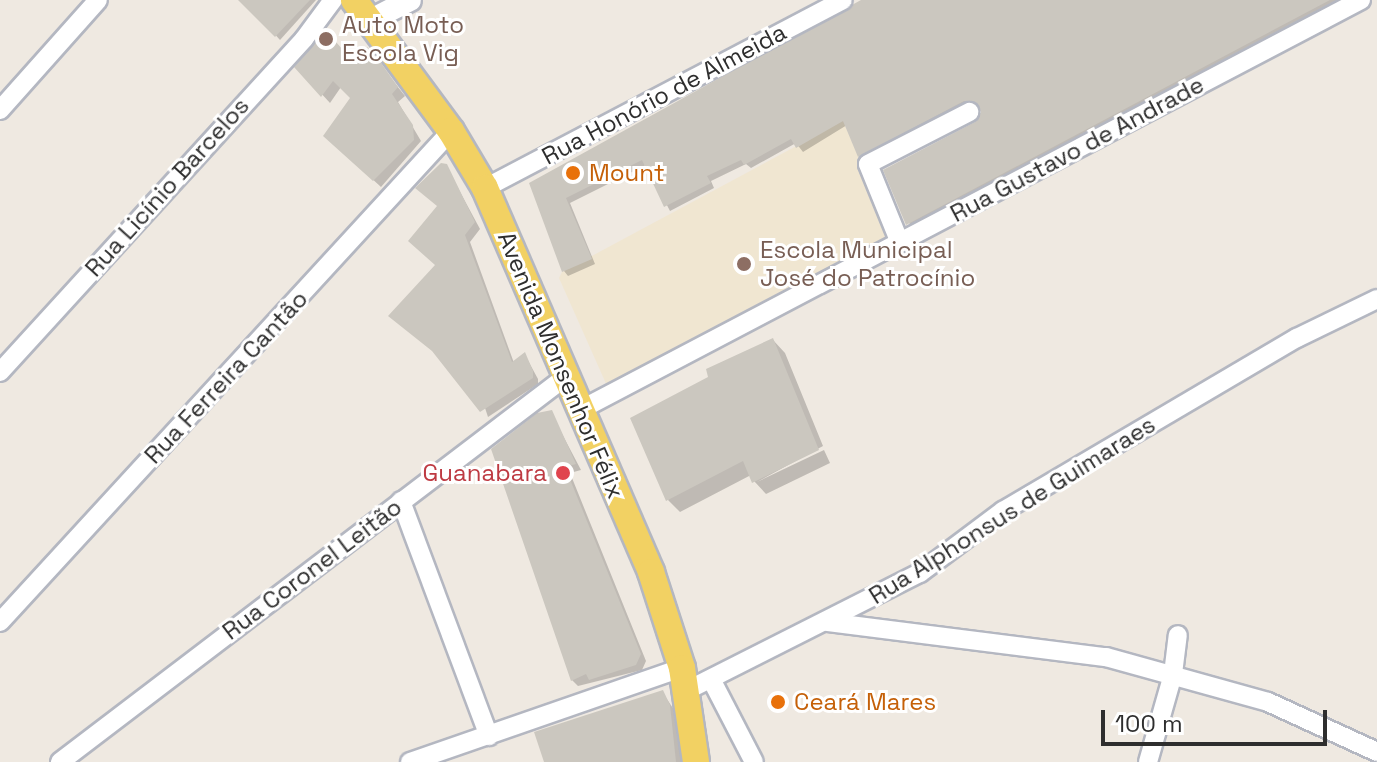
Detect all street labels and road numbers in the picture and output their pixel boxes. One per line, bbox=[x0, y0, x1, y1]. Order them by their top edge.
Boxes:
street label: Rua Honório de Almeida bbox=[537, 17, 791, 171]
street label: Rua Gustavo de Andrade bbox=[945, 70, 1209, 228]
street label: Rua Licínio Barcelos bbox=[79, 92, 255, 282]
street label: Avenida Monsenhor Félix bbox=[492, 227, 630, 503]
street label: Rua Ferreira Cantão bbox=[138, 285, 314, 469]
street label: Rua Alphonsus de Guimaraes bbox=[863, 410, 1161, 610]
street label: Rua Coronel Leitão bbox=[217, 492, 407, 646]

